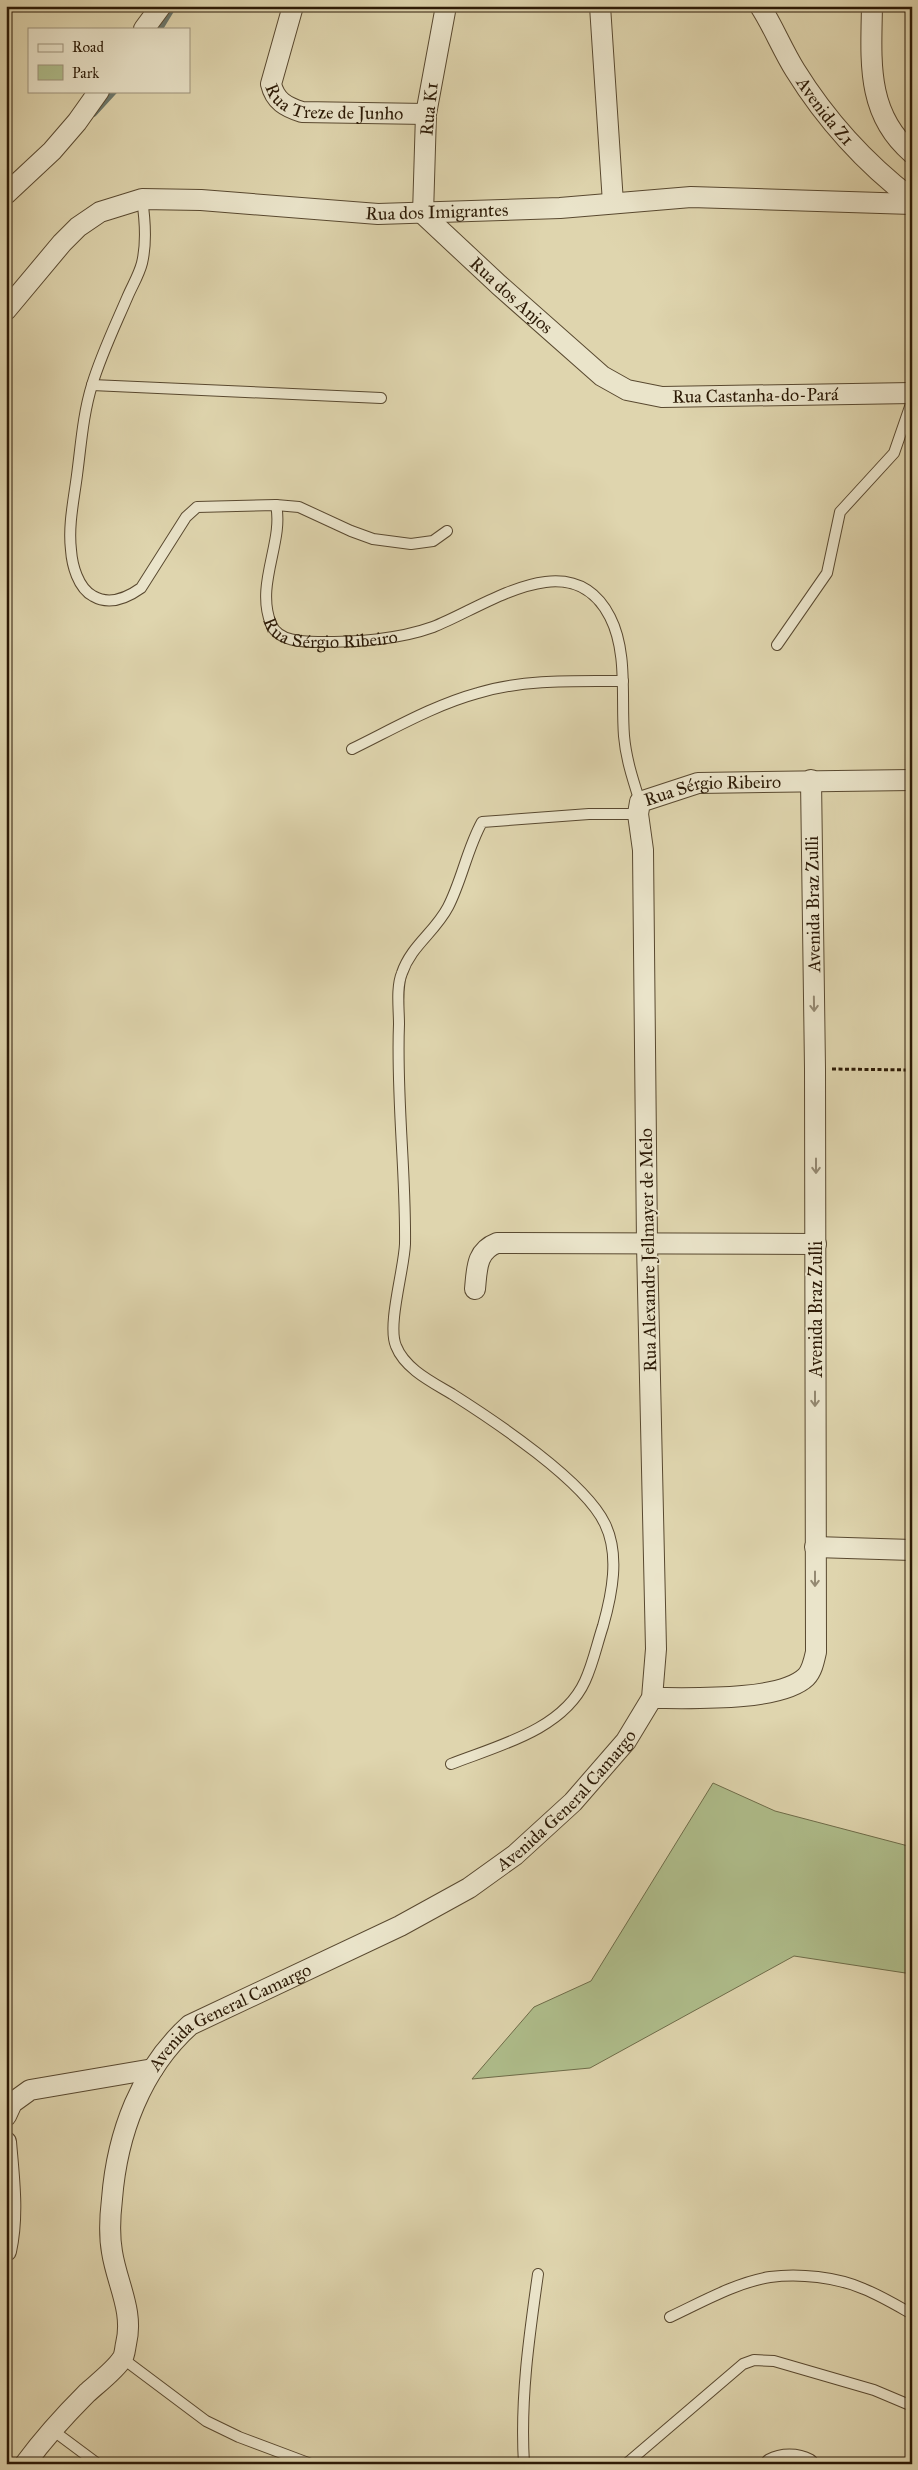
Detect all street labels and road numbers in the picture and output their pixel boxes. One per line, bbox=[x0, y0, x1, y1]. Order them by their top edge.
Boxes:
street label: Avenida Z1 bbox=[791, 72, 858, 150]
street label: Rua Treze de Junho bbox=[260, 80, 404, 125]
street label: Rua K1 bbox=[415, 81, 443, 137]
street label: Rua dos Imigrantes bbox=[365, 199, 509, 225]
street label: Rua dos Anjos bbox=[465, 252, 557, 338]
street label: Rua Castanha-do-Pará bbox=[672, 383, 839, 408]
street label: Rua Sérgio Ribeiro bbox=[258, 614, 399, 654]
street label: Rua Sérgio Ribeiro bbox=[641, 771, 781, 811]
street label: Avenida Braz Zulli bbox=[801, 836, 825, 973]
street label: Rua Alexandre Jellmayer de Melo bbox=[635, 1128, 662, 1372]
street label: Avenida Braz Zulli bbox=[805, 1241, 827, 1378]
street label: Avenida General Camargo bbox=[491, 1726, 641, 1876]
street label: Avenida General Camargo bbox=[143, 1958, 315, 2076]

